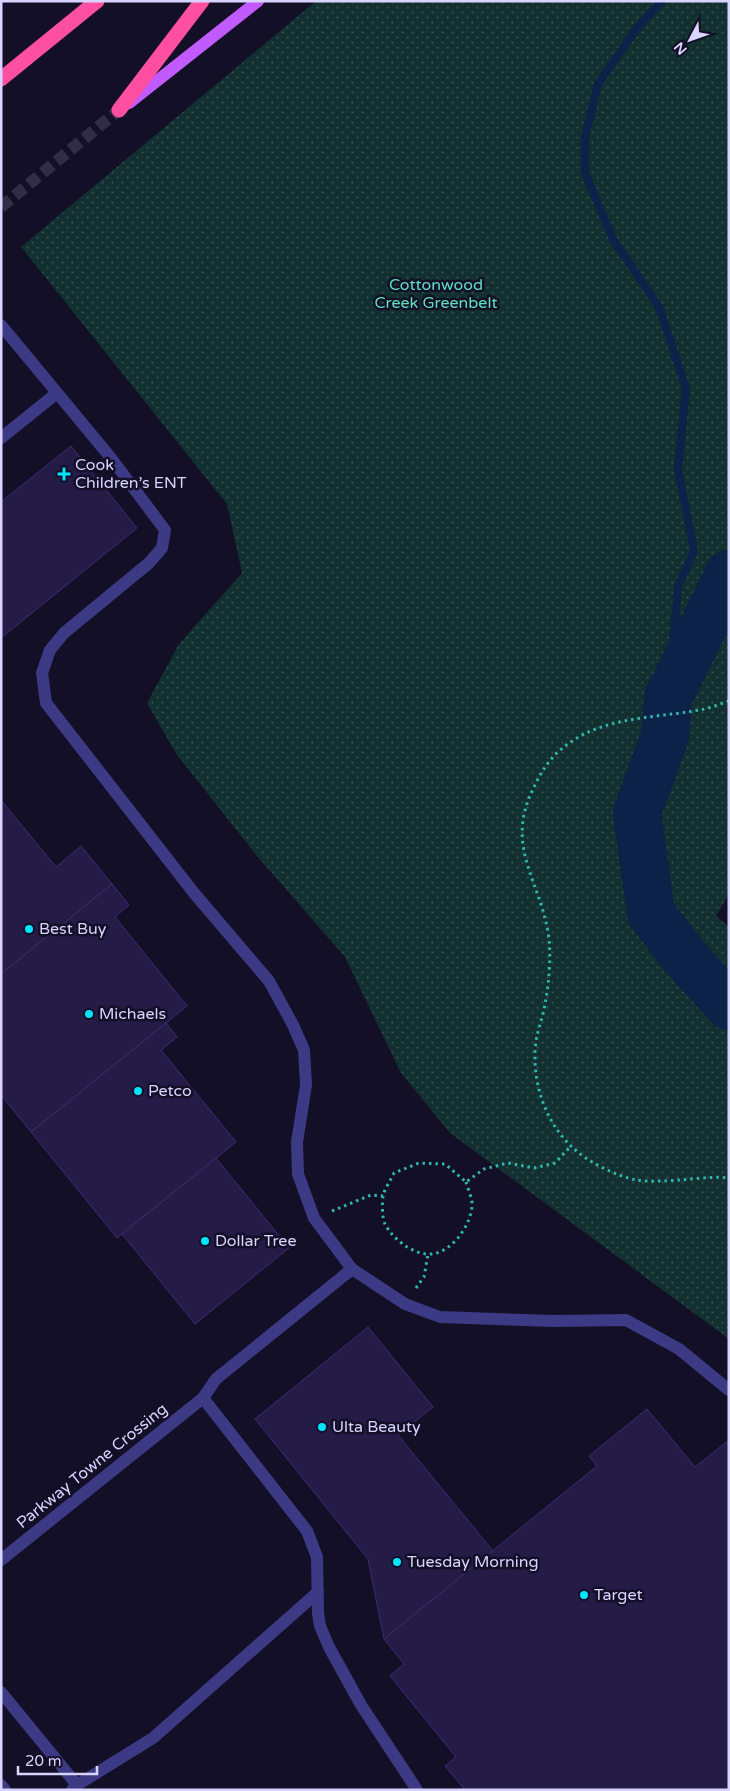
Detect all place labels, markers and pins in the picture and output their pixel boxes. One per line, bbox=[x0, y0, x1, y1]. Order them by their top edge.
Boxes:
place label: Cook Children’s ENT bbox=[75, 455, 187, 493]
marker: Cook Children’s ENT bbox=[57, 467, 71, 481]
place label: Best Buy bbox=[39, 919, 107, 939]
marker: Best Buy bbox=[23, 923, 35, 935]
place label: Michaels bbox=[99, 1004, 166, 1024]
marker: Michaels bbox=[83, 1008, 95, 1020]
place label: Petco bbox=[148, 1081, 192, 1101]
marker: Petco bbox=[132, 1085, 144, 1097]
place label: Dollar Tree bbox=[215, 1231, 296, 1251]
marker: Dollar Tree bbox=[199, 1235, 211, 1247]
place label: Ulta Beauty bbox=[332, 1417, 421, 1437]
marker: Ulta Beauty bbox=[316, 1421, 328, 1433]
place label: Tuesday Morning bbox=[407, 1552, 539, 1572]
marker: Tuesday Morning bbox=[391, 1556, 403, 1568]
place label: Target bbox=[594, 1585, 643, 1605]
marker: Target bbox=[578, 1589, 590, 1601]

